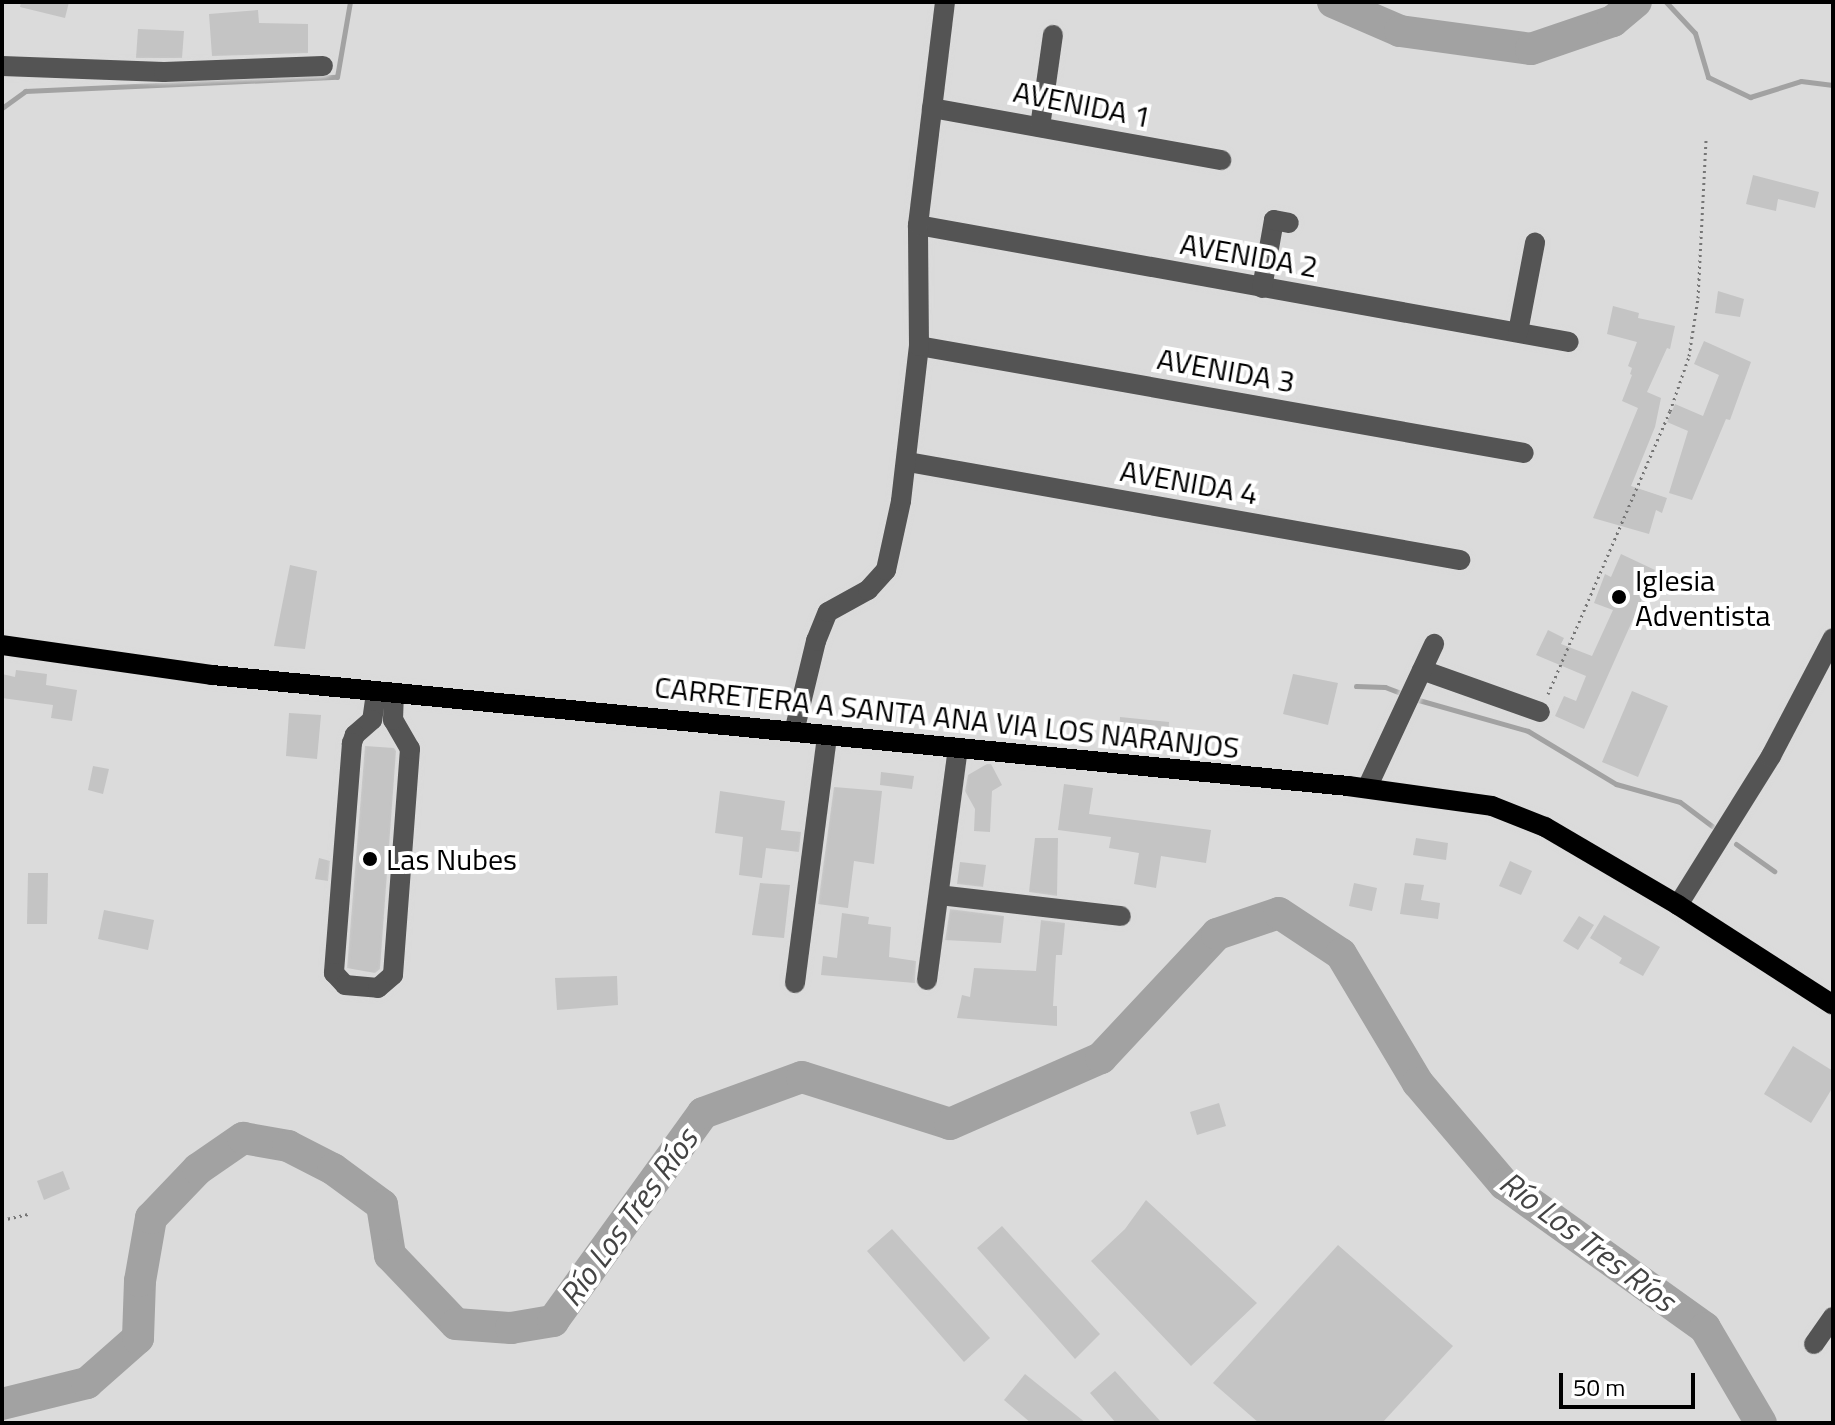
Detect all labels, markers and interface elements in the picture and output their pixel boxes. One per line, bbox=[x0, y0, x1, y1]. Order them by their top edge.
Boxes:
street label: AVENIDA 1 bbox=[1010, 73, 1154, 135]
street label: AVENIDA 2 bbox=[1177, 225, 1321, 285]
street label: AVENIDA 3 bbox=[1154, 340, 1298, 400]
street label: AVENIDA 4 bbox=[1117, 452, 1261, 512]
place label: Iglesia Adventista bbox=[1635, 562, 1771, 632]
marker: Iglesia Adventista bbox=[1610, 588, 1628, 606]
street label: CARRETERA A SANTA ANA VIA LOS NARANJOS bbox=[653, 668, 1241, 766]
place label: Las Nubes bbox=[386, 841, 517, 877]
marker: Las Nubes bbox=[361, 850, 379, 868]
water label: Río Los Tres Ríos bbox=[551, 1121, 705, 1313]
water label: Río Los Tres Ríos bbox=[1493, 1163, 1683, 1319]
scale bar bbox=[1563, 1357, 1699, 1407]
text: 50 m bbox=[1573, 1369, 1625, 1405]

